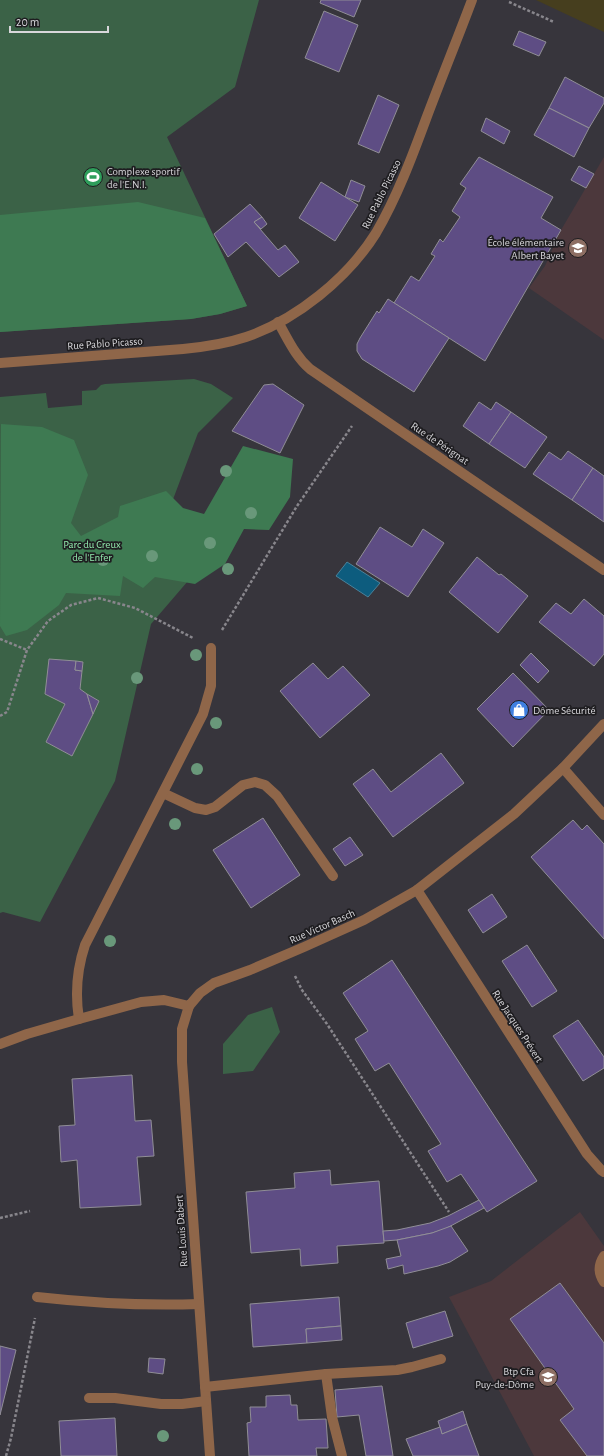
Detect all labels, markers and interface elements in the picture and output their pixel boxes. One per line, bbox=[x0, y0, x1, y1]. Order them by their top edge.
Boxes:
scale bar bbox=[10, 8, 108, 34]
text: 20 m bbox=[16, 16, 39, 28]
street label: Rue Pablo Picasso bbox=[360, 158, 403, 231]
sports icon: Complexe sportif de l'E.N.I. bbox=[82, 166, 104, 188]
place label: Complexe sportif de l'E.N.I. bbox=[107, 166, 180, 190]
place label: École élémentaire Albert Bayet bbox=[487, 236, 564, 261]
school or university icon: École élémentaire Albert Bayet bbox=[567, 237, 589, 259]
street label: Rue Pablo Picasso bbox=[67, 335, 143, 352]
street label: Rue de Pérignat bbox=[409, 420, 471, 467]
park label: Parc du Creux de l'Enfer bbox=[63, 539, 121, 563]
shop icon: Dôme Sécurité bbox=[508, 699, 530, 721]
place label: Dôme Sécurité bbox=[533, 705, 596, 716]
street label: Rue Victor Basch bbox=[288, 907, 357, 946]
street label: Rue Jacques Prévert bbox=[490, 988, 545, 1065]
street label: Rue Louis Dabert bbox=[173, 1194, 190, 1267]
place label: Btp Cfa Puy-de-Dôme bbox=[475, 1366, 534, 1390]
school or university icon: Btp Cfa Puy-de-Dôme bbox=[537, 1366, 559, 1388]

